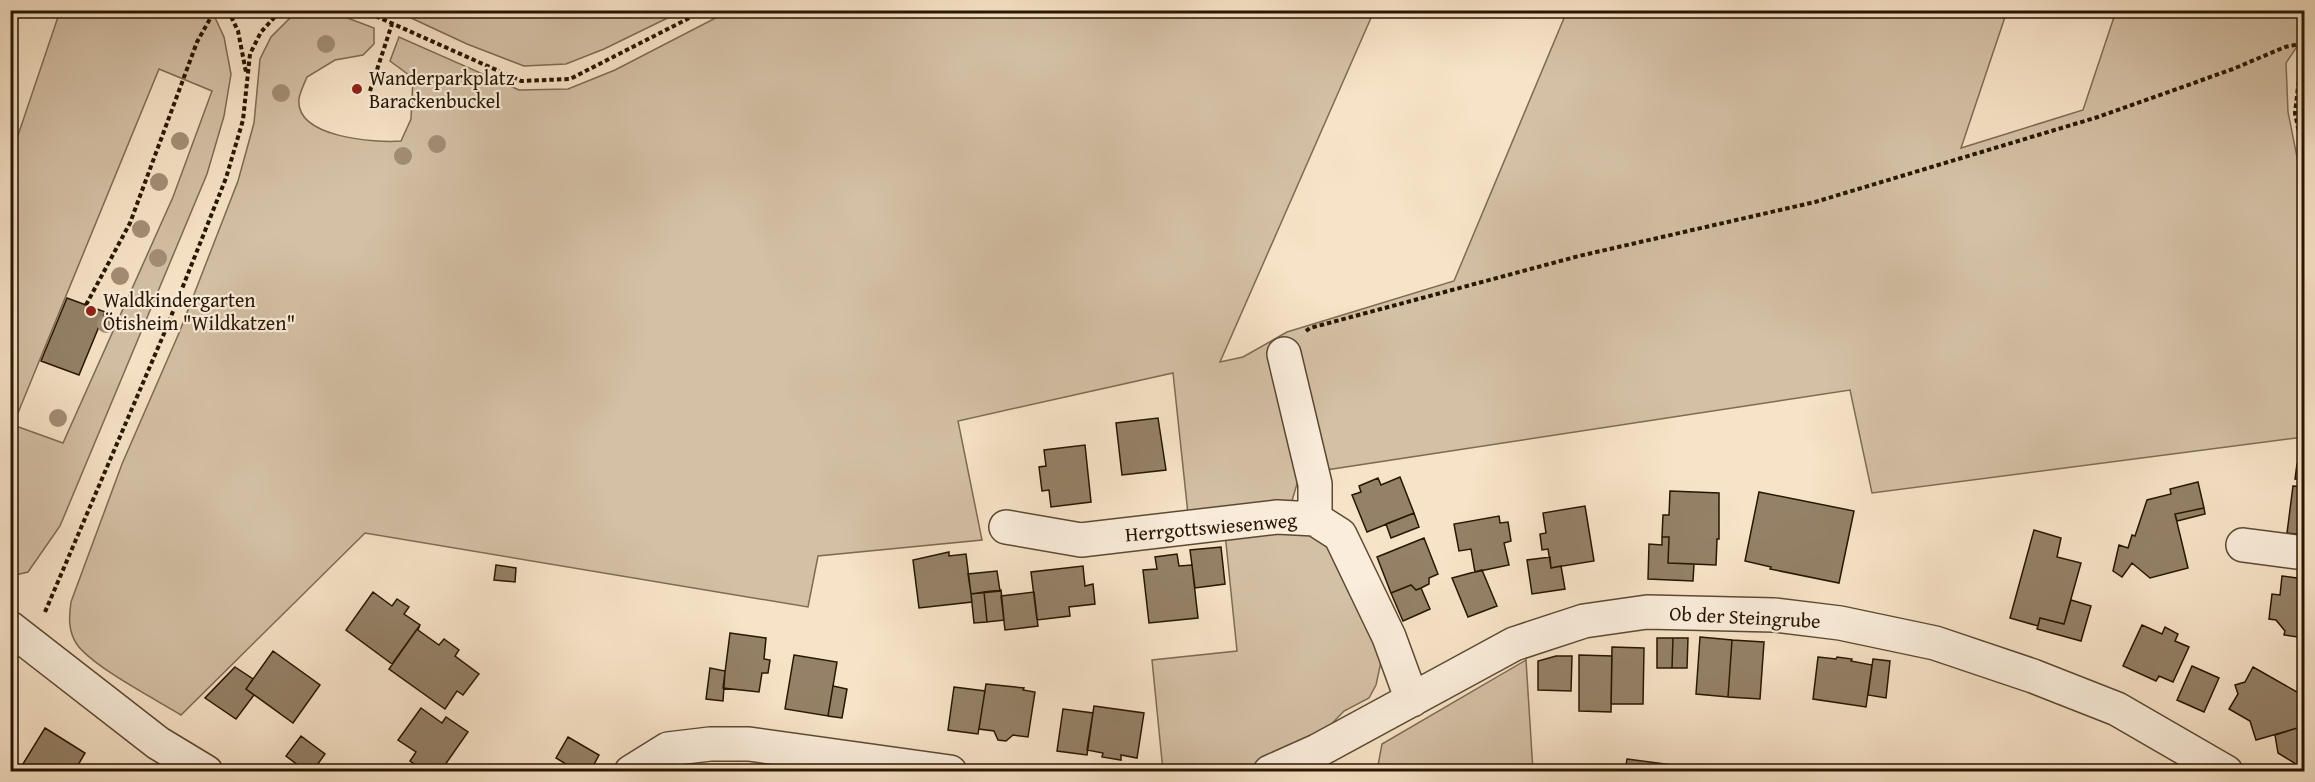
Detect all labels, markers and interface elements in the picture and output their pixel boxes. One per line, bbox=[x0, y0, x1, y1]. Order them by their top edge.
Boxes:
place label: Wanderparkplatz Barackenbuckel bbox=[369, 63, 515, 115]
marker: Wanderparkplatz Barackenbuckel bbox=[350, 82, 364, 96]
place label: Waldkindergarten Ötisheim "Wildkatzen" bbox=[103, 285, 295, 337]
marker: Waldkindergarten Ötisheim "Wildkatzen" bbox=[84, 304, 98, 318]
street label: Herrgottswiesenweg bbox=[1124, 505, 1298, 548]
street label: Ob der Steingrube bbox=[1669, 598, 1821, 635]

